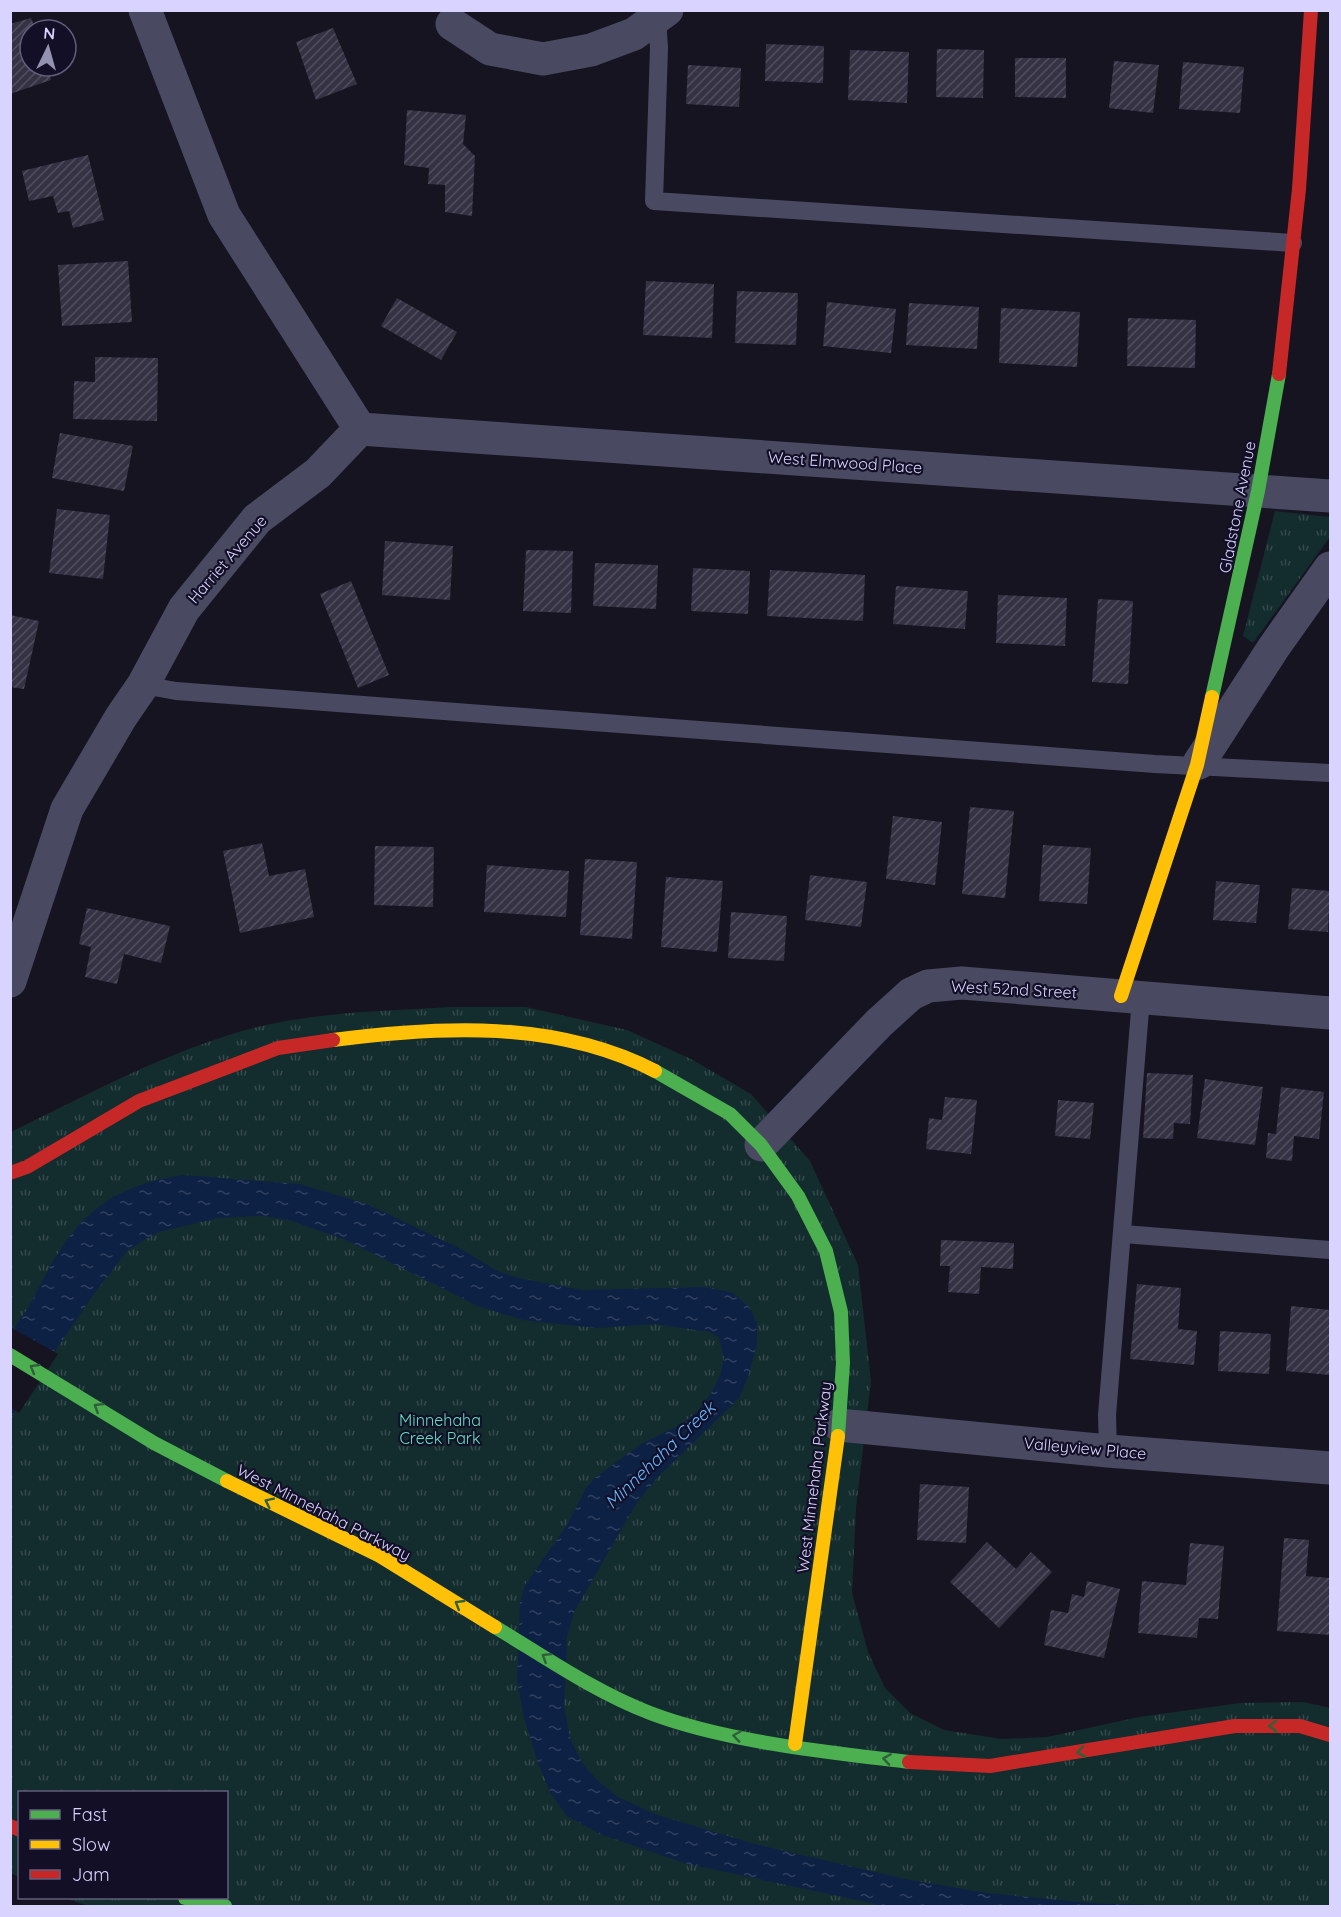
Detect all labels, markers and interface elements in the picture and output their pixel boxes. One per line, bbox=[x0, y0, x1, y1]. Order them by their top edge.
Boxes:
north arrow bbox=[18, 18, 78, 78]
text: N bbox=[43, 23, 56, 44]
street label: Gladstone Avenue bbox=[1214, 439, 1260, 575]
street label: West Elmwood Place bbox=[767, 447, 923, 477]
street label: Harriet Avenue bbox=[183, 511, 271, 607]
street label: West 52nd Street bbox=[950, 976, 1078, 1002]
one-way arrow bbox=[30, 1364, 40, 1376]
street label: West Minnehaha Parkway bbox=[792, 1380, 836, 1574]
water label: Minnehaha Creek bbox=[600, 1395, 721, 1514]
one-way arrow bbox=[94, 1404, 105, 1415]
park label: Minnehaha Creek Park bbox=[399, 1410, 481, 1448]
street label: Valleyview Place bbox=[1023, 1433, 1147, 1463]
street label: West Minnehaha Parkway bbox=[234, 1459, 414, 1565]
one-way arrow bbox=[264, 1498, 275, 1510]
one-way arrow bbox=[455, 1600, 465, 1612]
one-way arrow bbox=[542, 1653, 552, 1665]
one-way arrow bbox=[1269, 1720, 1278, 1732]
one-way arrow bbox=[732, 1731, 742, 1743]
one-way arrow bbox=[1076, 1745, 1085, 1757]
one-way arrow bbox=[883, 1753, 892, 1765]
legend bbox=[18, 1791, 228, 1899]
text: Fast bbox=[72, 1803, 107, 1826]
text: Slow bbox=[72, 1833, 110, 1856]
text: Jam bbox=[72, 1863, 110, 1886]

